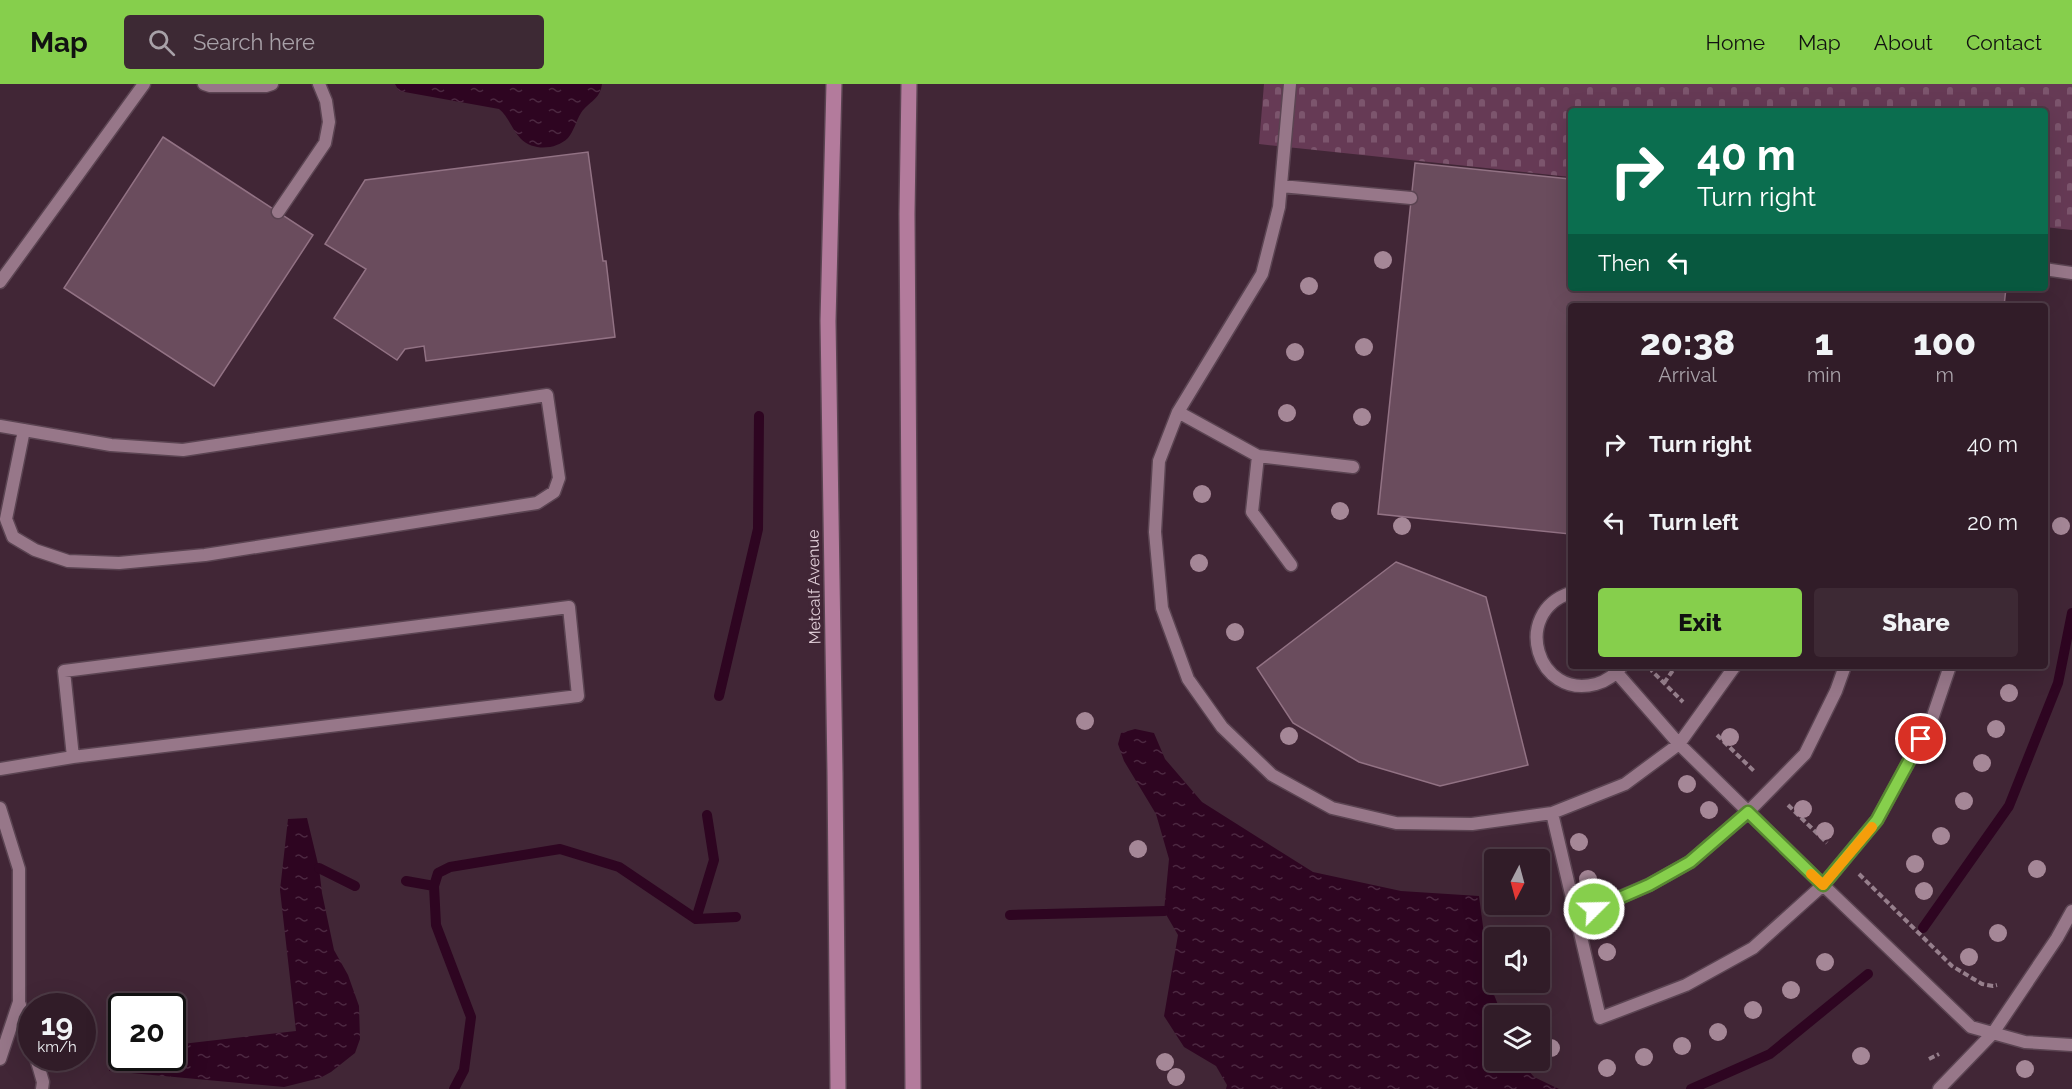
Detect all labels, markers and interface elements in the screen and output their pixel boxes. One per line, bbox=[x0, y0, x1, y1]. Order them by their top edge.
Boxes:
search box bbox=[124, 15, 544, 69]
text: Map bbox=[30, 26, 88, 59]
icon: search bbox=[145, 26, 178, 59]
text: Search here bbox=[193, 29, 315, 55]
text: Home bbox=[1706, 30, 1765, 55]
text: Map bbox=[1798, 30, 1841, 55]
text: About bbox=[1874, 30, 1933, 55]
text: Contact bbox=[1966, 30, 2042, 55]
text: 40 m bbox=[1697, 131, 1796, 180]
icon: right bbox=[1598, 132, 1676, 210]
text: Turn right bbox=[1697, 181, 1816, 212]
icon: left bbox=[1662, 246, 1695, 279]
text: Then bbox=[1598, 250, 1650, 276]
text: 20:38 bbox=[1640, 321, 1735, 363]
text: 1 bbox=[1815, 321, 1833, 363]
text: 100 bbox=[1913, 321, 1976, 363]
text: Arrival bbox=[1658, 363, 1717, 387]
text: min bbox=[1807, 363, 1841, 387]
text: m bbox=[1935, 363, 1954, 387]
icon: right bbox=[1598, 428, 1631, 461]
text: Turn right bbox=[1649, 431, 1752, 457]
text: 40 m bbox=[1967, 431, 2018, 457]
icon: left bbox=[1598, 506, 1631, 539]
text: Turn left bbox=[1649, 509, 1739, 535]
text: 20 m bbox=[1967, 509, 2018, 535]
street label: Metcalf Avenue bbox=[803, 529, 825, 645]
button: Exit bbox=[1598, 588, 1802, 657]
button: Share bbox=[1814, 588, 2018, 657]
pin bbox=[1895, 713, 1946, 764]
icon: arrive bbox=[1904, 722, 1937, 755]
north arrow bbox=[1484, 849, 1550, 915]
map controls bbox=[1484, 849, 1550, 1071]
position arrow bbox=[1562, 877, 1626, 941]
button: sound bbox=[1484, 927, 1550, 993]
speed limit sign: 20 bbox=[108, 993, 186, 1071]
button: layers bbox=[1484, 1005, 1550, 1071]
text: 19 bbox=[41, 1007, 73, 1042]
text: km/h bbox=[37, 1038, 77, 1056]

